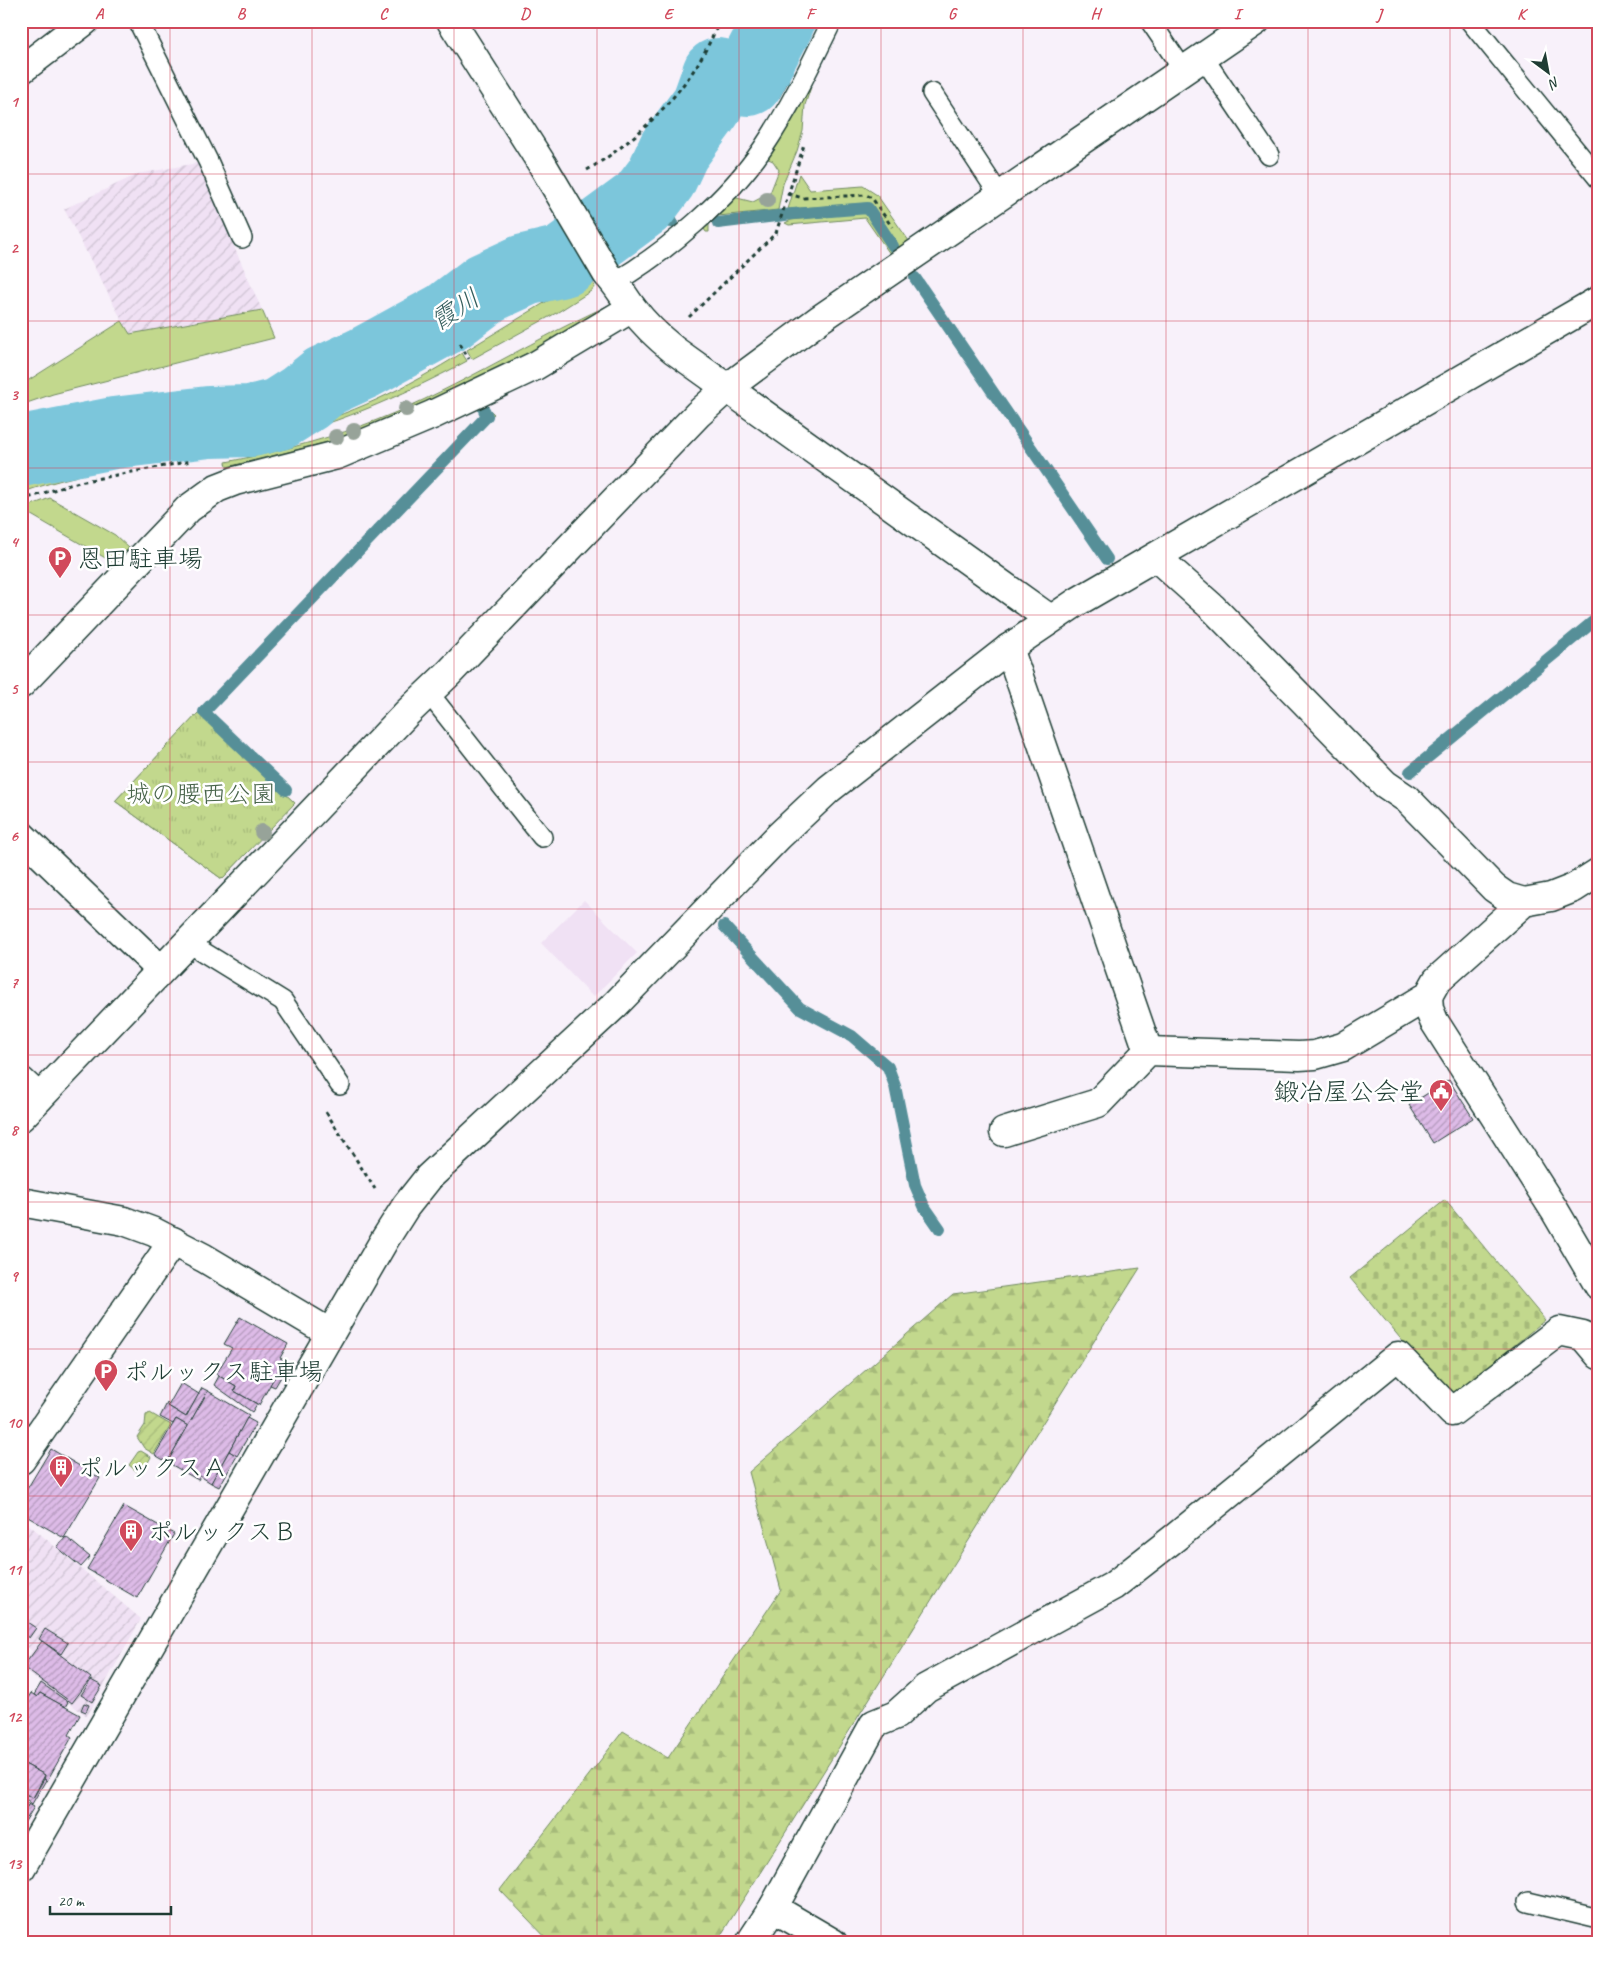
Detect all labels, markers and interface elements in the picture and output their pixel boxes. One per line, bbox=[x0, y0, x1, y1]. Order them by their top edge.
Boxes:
text: A bbox=[95, 4, 105, 24]
text: B bbox=[237, 4, 247, 24]
text: C bbox=[379, 4, 389, 24]
text: D bbox=[520, 4, 531, 24]
text: E bbox=[664, 4, 675, 24]
text: F bbox=[806, 4, 817, 24]
text: G bbox=[948, 4, 958, 24]
text: H bbox=[1090, 4, 1102, 24]
text: I bbox=[1234, 4, 1244, 24]
text: J bbox=[1375, 4, 1384, 24]
text: K bbox=[1517, 4, 1529, 24]
north arrow bbox=[1522, 48, 1572, 98]
text: N bbox=[1544, 73, 1563, 93]
text: 1 bbox=[10, 92, 19, 112]
text: 2 bbox=[10, 238, 19, 258]
water label: 霞川 bbox=[424, 281, 486, 337]
text: 3 bbox=[10, 385, 19, 405]
text: 4 bbox=[10, 532, 19, 552]
place label: 恩田駐車場 bbox=[78, 543, 203, 575]
parking icon: 恩田駐車場 bbox=[47, 545, 73, 579]
text: 5 bbox=[11, 679, 20, 699]
park label: 城の腰西公園 bbox=[126, 778, 276, 810]
text: 6 bbox=[10, 826, 19, 846]
text: 7 bbox=[10, 973, 19, 993]
place label: 鍛冶屋公会堂 bbox=[1274, 1076, 1424, 1108]
public building icon: 鍛冶屋公会堂 bbox=[1428, 1078, 1454, 1112]
text: 8 bbox=[10, 1120, 19, 1140]
text: 9 bbox=[10, 1266, 19, 1286]
place label: ポルックス駐車場 bbox=[124, 1356, 324, 1388]
parking icon: ポルックス駐車場 bbox=[93, 1358, 119, 1392]
text: 10 bbox=[7, 1413, 23, 1433]
place label: ポルックスＡ bbox=[78, 1452, 228, 1484]
building icon: ポルックスＡ bbox=[48, 1454, 74, 1488]
place label: ポルックスＢ bbox=[148, 1516, 298, 1548]
building icon: ポルックスＢ bbox=[118, 1518, 144, 1552]
text: 11 bbox=[7, 1560, 23, 1580]
text: 12 bbox=[7, 1707, 23, 1727]
text: 13 bbox=[7, 1854, 23, 1874]
scale bar bbox=[50, 1884, 171, 1916]
text: 20 m bbox=[58, 1892, 85, 1911]

